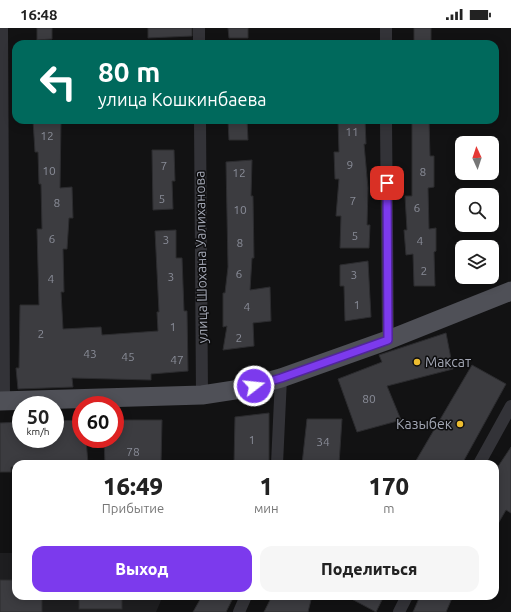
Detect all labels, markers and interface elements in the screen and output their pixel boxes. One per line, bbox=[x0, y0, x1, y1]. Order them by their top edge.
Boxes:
text: 16:48 bbox=[20, 6, 58, 23]
icon: left bbox=[32, 56, 84, 108]
text: 80 m bbox=[98, 56, 160, 87]
text: улица Кошкинбаева bbox=[98, 89, 267, 109]
house number: 11 bbox=[345, 125, 359, 138]
house number: 12 bbox=[40, 129, 54, 142]
north arrow bbox=[455, 136, 499, 180]
map controls bbox=[455, 136, 499, 284]
house number: 9 bbox=[347, 158, 353, 171]
house number: 7 bbox=[161, 159, 167, 172]
house number: 10 bbox=[42, 164, 56, 177]
house number: 8 bbox=[420, 165, 427, 178]
house number: 12 bbox=[232, 166, 246, 179]
pin bbox=[370, 166, 404, 200]
street label: улица Шохана Уалиханова bbox=[191, 170, 211, 344]
icon: arrive bbox=[376, 172, 398, 194]
button: search bbox=[455, 188, 499, 232]
house number: 5 bbox=[159, 192, 165, 205]
house number: 7 bbox=[350, 194, 356, 207]
house number: 8 bbox=[54, 196, 61, 209]
house number: 6 bbox=[414, 201, 421, 214]
house number: 10 bbox=[233, 203, 247, 216]
house number: 5 bbox=[352, 229, 358, 242]
house number: 6 bbox=[49, 232, 56, 245]
house number: 3 bbox=[163, 233, 169, 246]
house number: 4 bbox=[417, 234, 424, 247]
house number: 8 bbox=[237, 236, 244, 249]
button: layers bbox=[455, 240, 499, 284]
house number: 2 bbox=[421, 264, 427, 277]
house number: 6 bbox=[236, 267, 243, 280]
house number: 3 bbox=[351, 268, 357, 281]
house number: 3 bbox=[168, 270, 174, 283]
house number: 4 bbox=[48, 272, 55, 285]
house number: 1 bbox=[354, 298, 360, 311]
house number: 4 bbox=[244, 300, 251, 313]
house number: 1 bbox=[170, 320, 176, 333]
house number: 2 bbox=[38, 327, 44, 340]
house number: 2 bbox=[236, 331, 242, 344]
house number: 43 bbox=[83, 347, 97, 360]
house number: 45 bbox=[121, 350, 135, 363]
house number: 47 bbox=[170, 353, 184, 366]
place label: Максат bbox=[425, 354, 471, 370]
marker: Максат bbox=[412, 357, 422, 367]
position arrow bbox=[233, 365, 275, 407]
house number: 80 bbox=[362, 392, 376, 405]
speed limit sign: 60 bbox=[72, 396, 124, 448]
text: 50 bbox=[27, 405, 49, 428]
place label: Казыбек bbox=[396, 416, 452, 432]
marker: Казыбек bbox=[455, 419, 465, 429]
text: km/h bbox=[26, 426, 50, 437]
house number: 1 bbox=[249, 433, 255, 446]
house number: 34 bbox=[316, 435, 330, 448]
house number: 78 bbox=[126, 445, 140, 458]
text: 16:49 bbox=[103, 473, 163, 500]
text: 1 bbox=[260, 473, 273, 500]
text: 170 bbox=[369, 473, 409, 500]
text: Прибытие bbox=[102, 501, 164, 515]
text: мин bbox=[254, 501, 279, 515]
text: m bbox=[383, 501, 394, 515]
button: Выход bbox=[32, 546, 252, 592]
button: Поделиться bbox=[260, 546, 479, 592]

